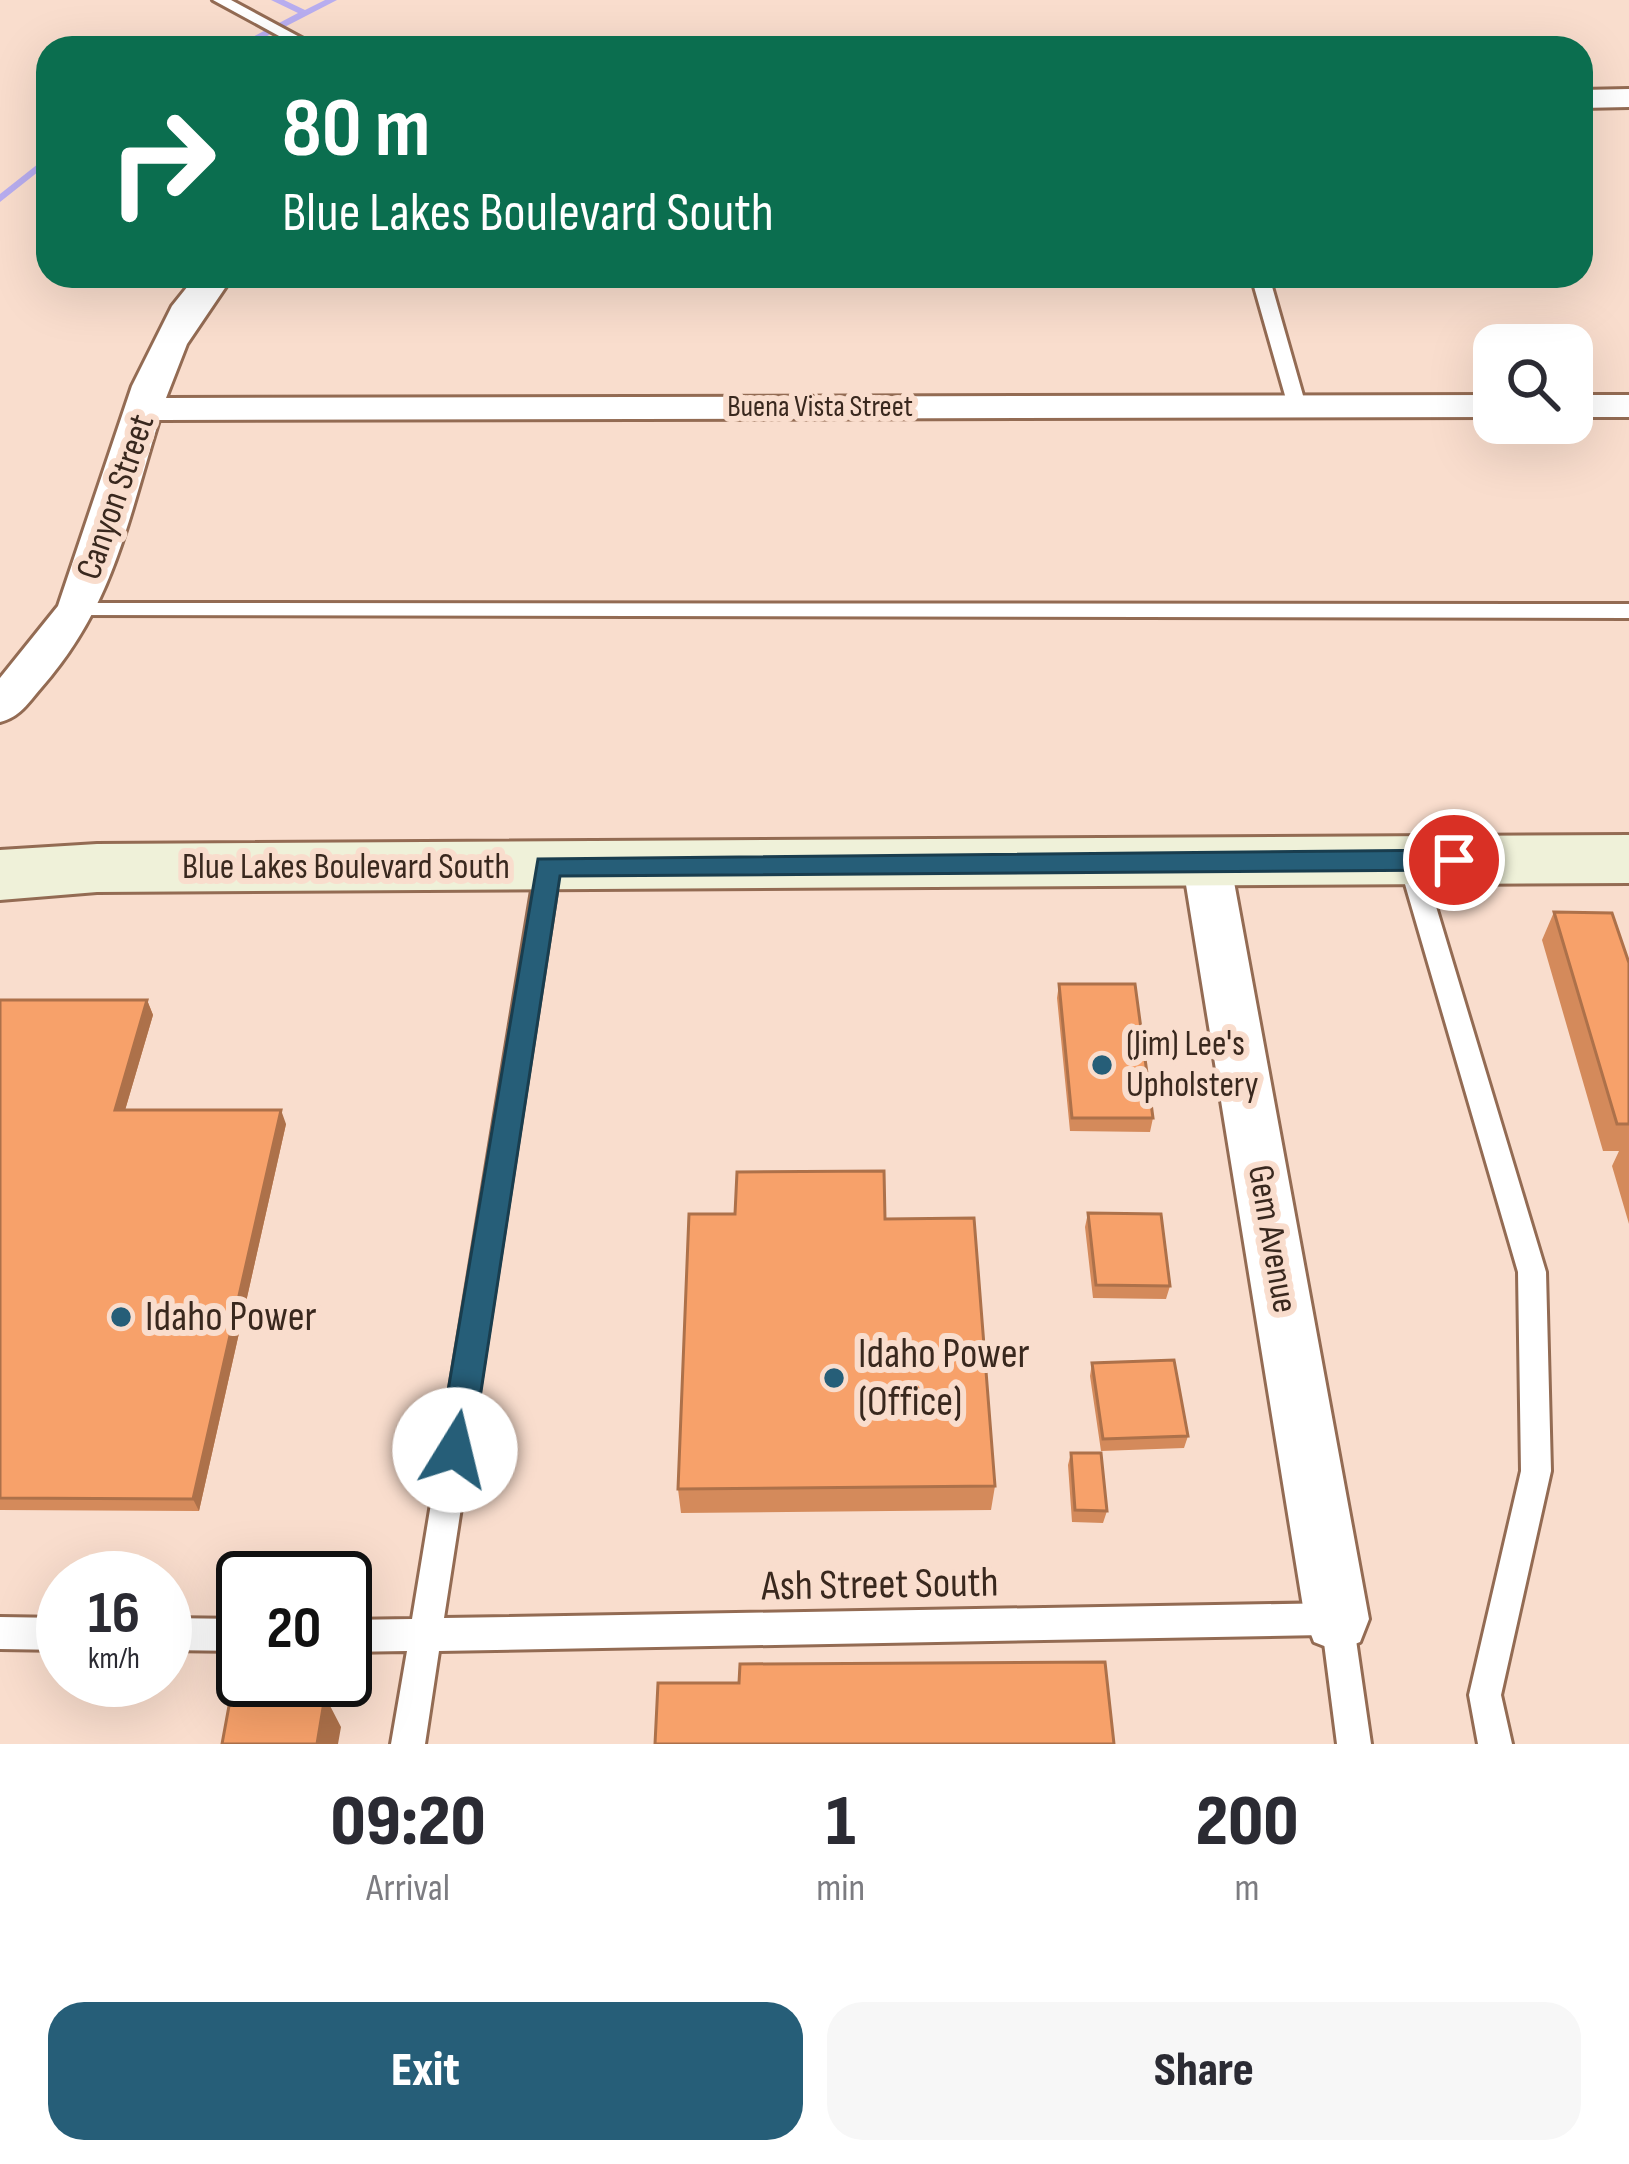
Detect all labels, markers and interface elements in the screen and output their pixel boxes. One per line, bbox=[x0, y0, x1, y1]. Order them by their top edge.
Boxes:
text: 80 m bbox=[282, 79, 430, 180]
icon: right bbox=[84, 84, 240, 240]
text: Blue Lakes Boulevard South bbox=[282, 181, 774, 246]
map controls bbox=[1473, 324, 1593, 444]
button: search bbox=[1473, 324, 1593, 444]
street label: Buena Vista Street bbox=[727, 389, 913, 425]
street label: Canyon Street bbox=[68, 409, 164, 585]
pin bbox=[1403, 809, 1505, 911]
icon: arrive bbox=[1421, 827, 1487, 893]
street label: Blue Lakes Boulevard South bbox=[182, 846, 510, 889]
place label: (Jim) Lee's Upholstery bbox=[1126, 1023, 1258, 1107]
marker: (Jim) Lee's Upholstery bbox=[1089, 1052, 1115, 1078]
street label: Gem Avenue bbox=[1238, 1162, 1306, 1316]
place label: Idaho Power bbox=[145, 1292, 317, 1343]
marker: Idaho Power bbox=[108, 1304, 134, 1330]
place label: Idaho Power (Office) bbox=[858, 1329, 1030, 1428]
marker: Idaho Power (Office) bbox=[821, 1365, 847, 1391]
position arrow bbox=[392, 1387, 518, 1513]
speed limit sign: 20 bbox=[216, 1551, 372, 1707]
street label: Ash Street South bbox=[760, 1557, 999, 1613]
text: 16 bbox=[88, 1578, 140, 1650]
text: km/h bbox=[88, 1641, 140, 1677]
text: 09:20 bbox=[330, 1779, 486, 1866]
text: 1 bbox=[826, 1779, 855, 1866]
text: 200 bbox=[1196, 1779, 1299, 1866]
text: Arrival bbox=[366, 1865, 450, 1912]
text: min bbox=[816, 1865, 865, 1912]
text: m bbox=[1235, 1865, 1260, 1912]
button: Exit bbox=[48, 2002, 803, 2140]
button: Share bbox=[827, 2002, 1581, 2140]

